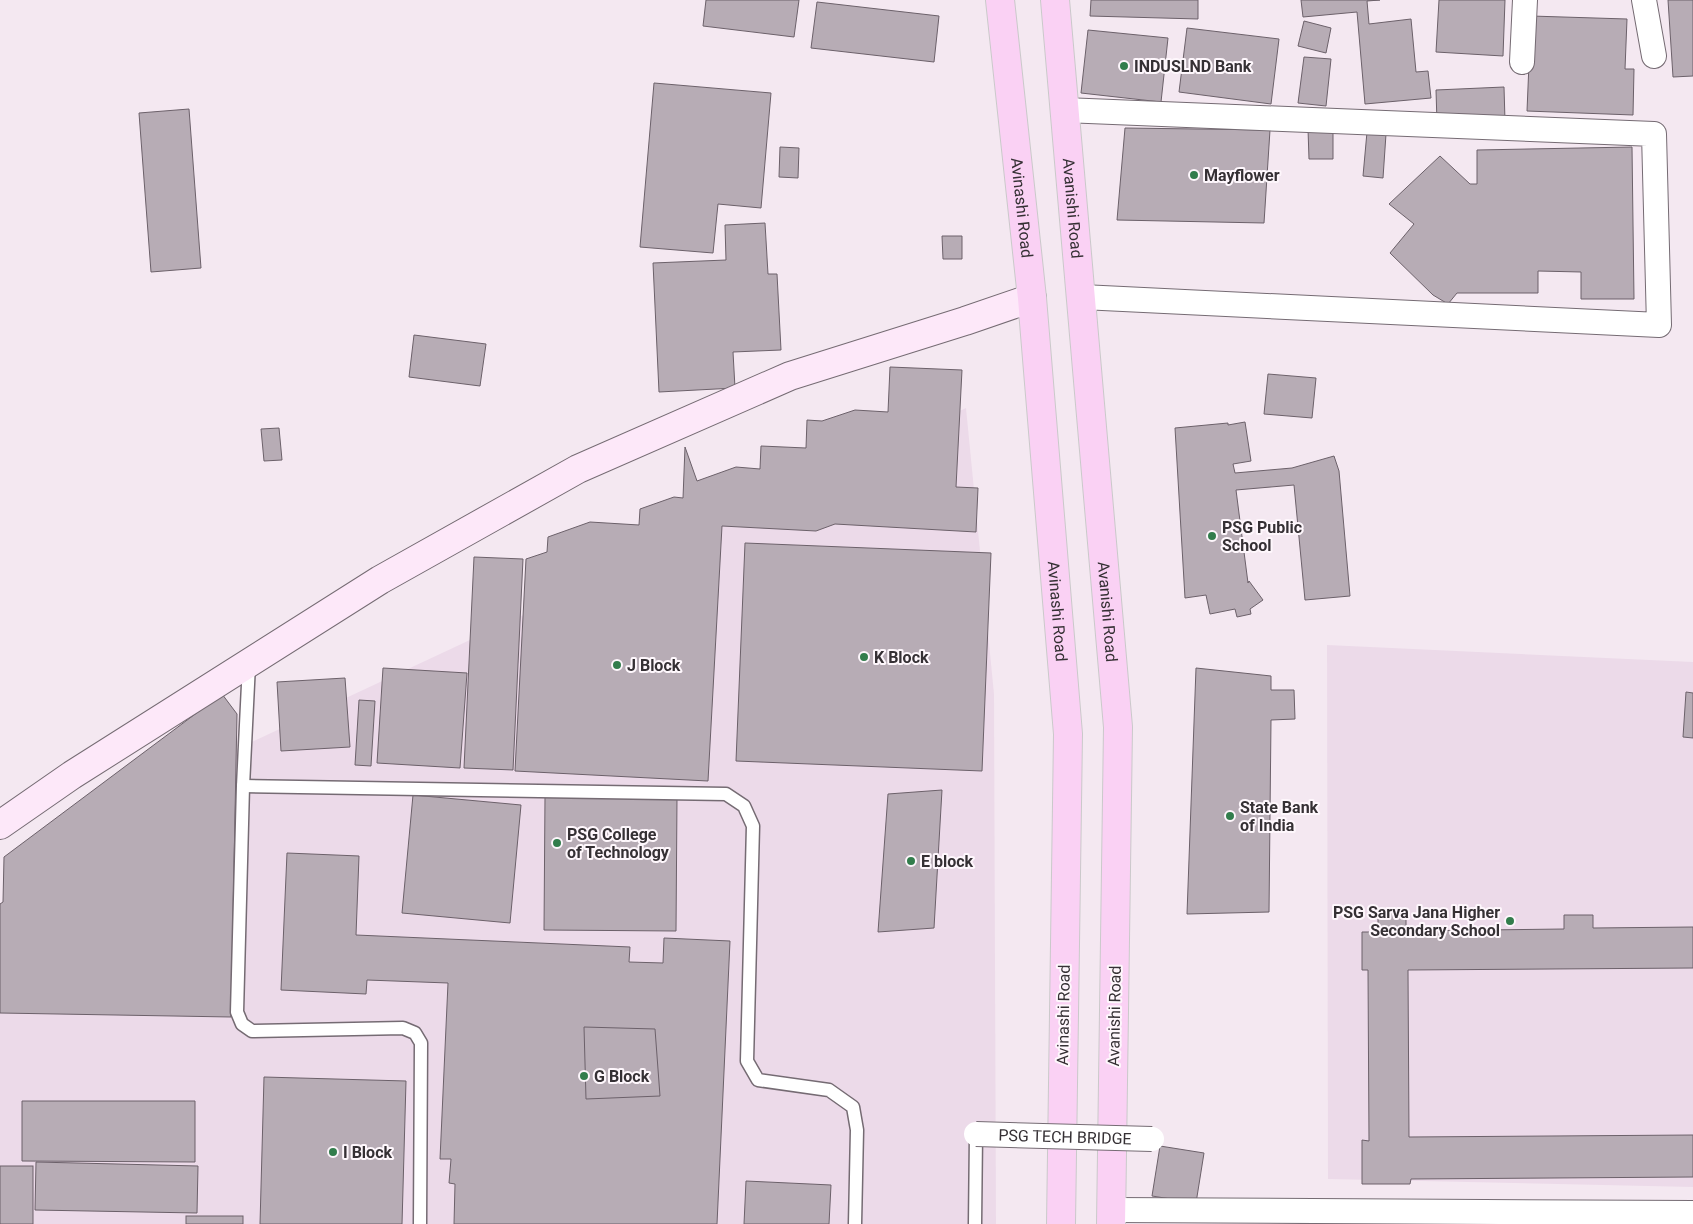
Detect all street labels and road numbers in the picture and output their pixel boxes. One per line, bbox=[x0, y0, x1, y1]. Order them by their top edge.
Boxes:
street label: Avinashi Road bbox=[1007, 157, 1037, 259]
street label: Avanishi Road bbox=[1059, 157, 1086, 259]
street label: Avinashi Road bbox=[1044, 560, 1071, 662]
street label: Avanishi Road bbox=[1094, 561, 1121, 663]
street label: Avinashi Road bbox=[1053, 964, 1074, 1066]
street label: Avanishi Road bbox=[1104, 965, 1125, 1067]
street label: PSG TECH BRIDGE bbox=[998, 1126, 1132, 1148]

